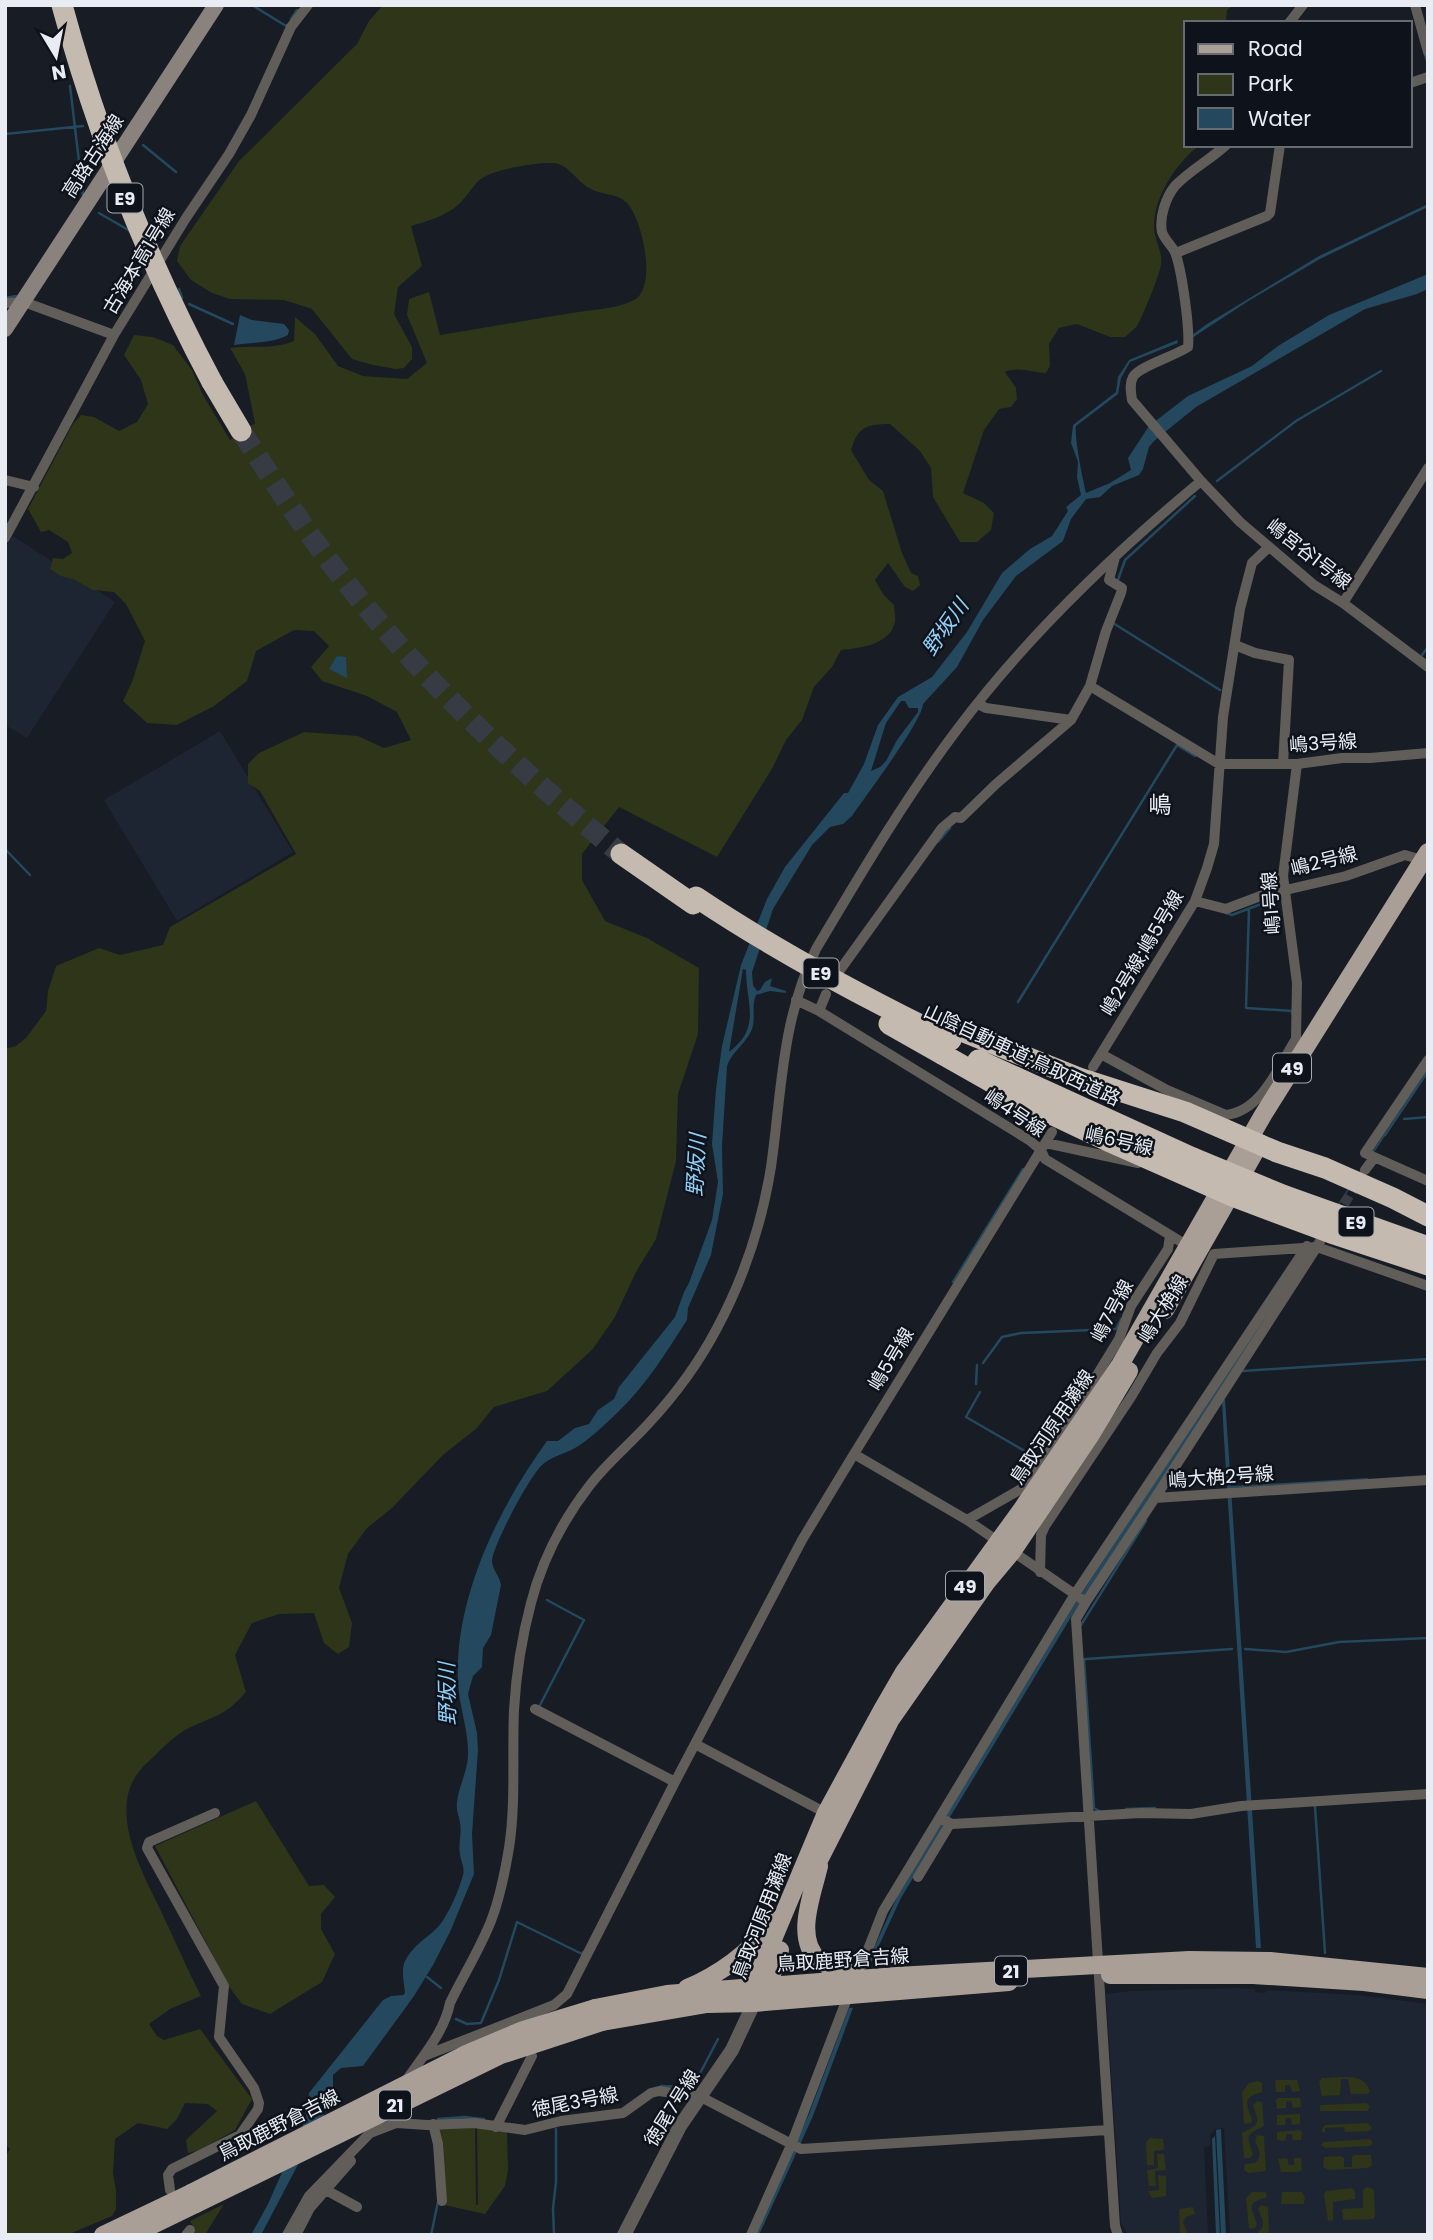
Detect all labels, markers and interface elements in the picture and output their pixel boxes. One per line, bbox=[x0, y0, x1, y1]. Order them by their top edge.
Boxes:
north arrow bbox=[21, 21, 91, 91]
legend bbox=[1184, 21, 1412, 147]
text: Road bbox=[1248, 34, 1303, 63]
text: N bbox=[49, 58, 68, 87]
text: Park bbox=[1248, 69, 1293, 98]
text: Water bbox=[1248, 104, 1311, 133]
street label: 高路古海線 bbox=[56, 109, 130, 203]
road number: E9 bbox=[108, 183, 142, 212]
street label: 古海本高1号線 bbox=[97, 203, 181, 319]
street label: 嶋宮谷1号線 bbox=[1261, 512, 1357, 596]
water label: 野坂川 bbox=[915, 591, 976, 661]
street label: 嶋3号線 bbox=[1288, 727, 1358, 759]
district label: 嶋 bbox=[1149, 789, 1172, 821]
street label: 嶋2号線 bbox=[1288, 840, 1360, 882]
street label: 嶋1号線 bbox=[1255, 871, 1287, 935]
street label: 嶋2号線;嶋5号線 bbox=[1094, 885, 1190, 1021]
road number: E9 bbox=[804, 958, 838, 988]
street label: 山陰自動車道;鳥取西道路 bbox=[919, 998, 1125, 1112]
road number: 49 bbox=[1273, 1054, 1311, 1083]
street label: 嶋4号線 bbox=[979, 1083, 1051, 1143]
street label: 嶋6号線 bbox=[1082, 1120, 1156, 1162]
water label: 野坂川 bbox=[680, 1131, 712, 1197]
road number: E9 bbox=[1338, 1208, 1374, 1237]
street label: 嶋大桷線 bbox=[1131, 1270, 1195, 1348]
street label: 嶋7号線 bbox=[1084, 1275, 1140, 1347]
street label: 嶋5号線 bbox=[862, 1323, 920, 1395]
street label: 鳥取河原用瀬線 bbox=[1004, 1364, 1100, 1490]
street label: 嶋大桷2号線 bbox=[1167, 1460, 1275, 1494]
road number: 49 bbox=[946, 1572, 984, 1601]
water label: 野坂川 bbox=[432, 1660, 462, 1726]
street label: 鳥取河原用瀬線 bbox=[726, 1849, 798, 1983]
street label: 鳥取鹿野倉吉線 bbox=[776, 1942, 910, 1978]
road number: 21 bbox=[995, 1956, 1027, 1985]
street label: 徳尾7号線 bbox=[638, 2064, 706, 2152]
street label: 徳尾3号線 bbox=[530, 2080, 620, 2124]
street label: 鳥取鹿野倉吉線 bbox=[214, 2083, 344, 2167]
road number: 21 bbox=[379, 2090, 411, 2120]

